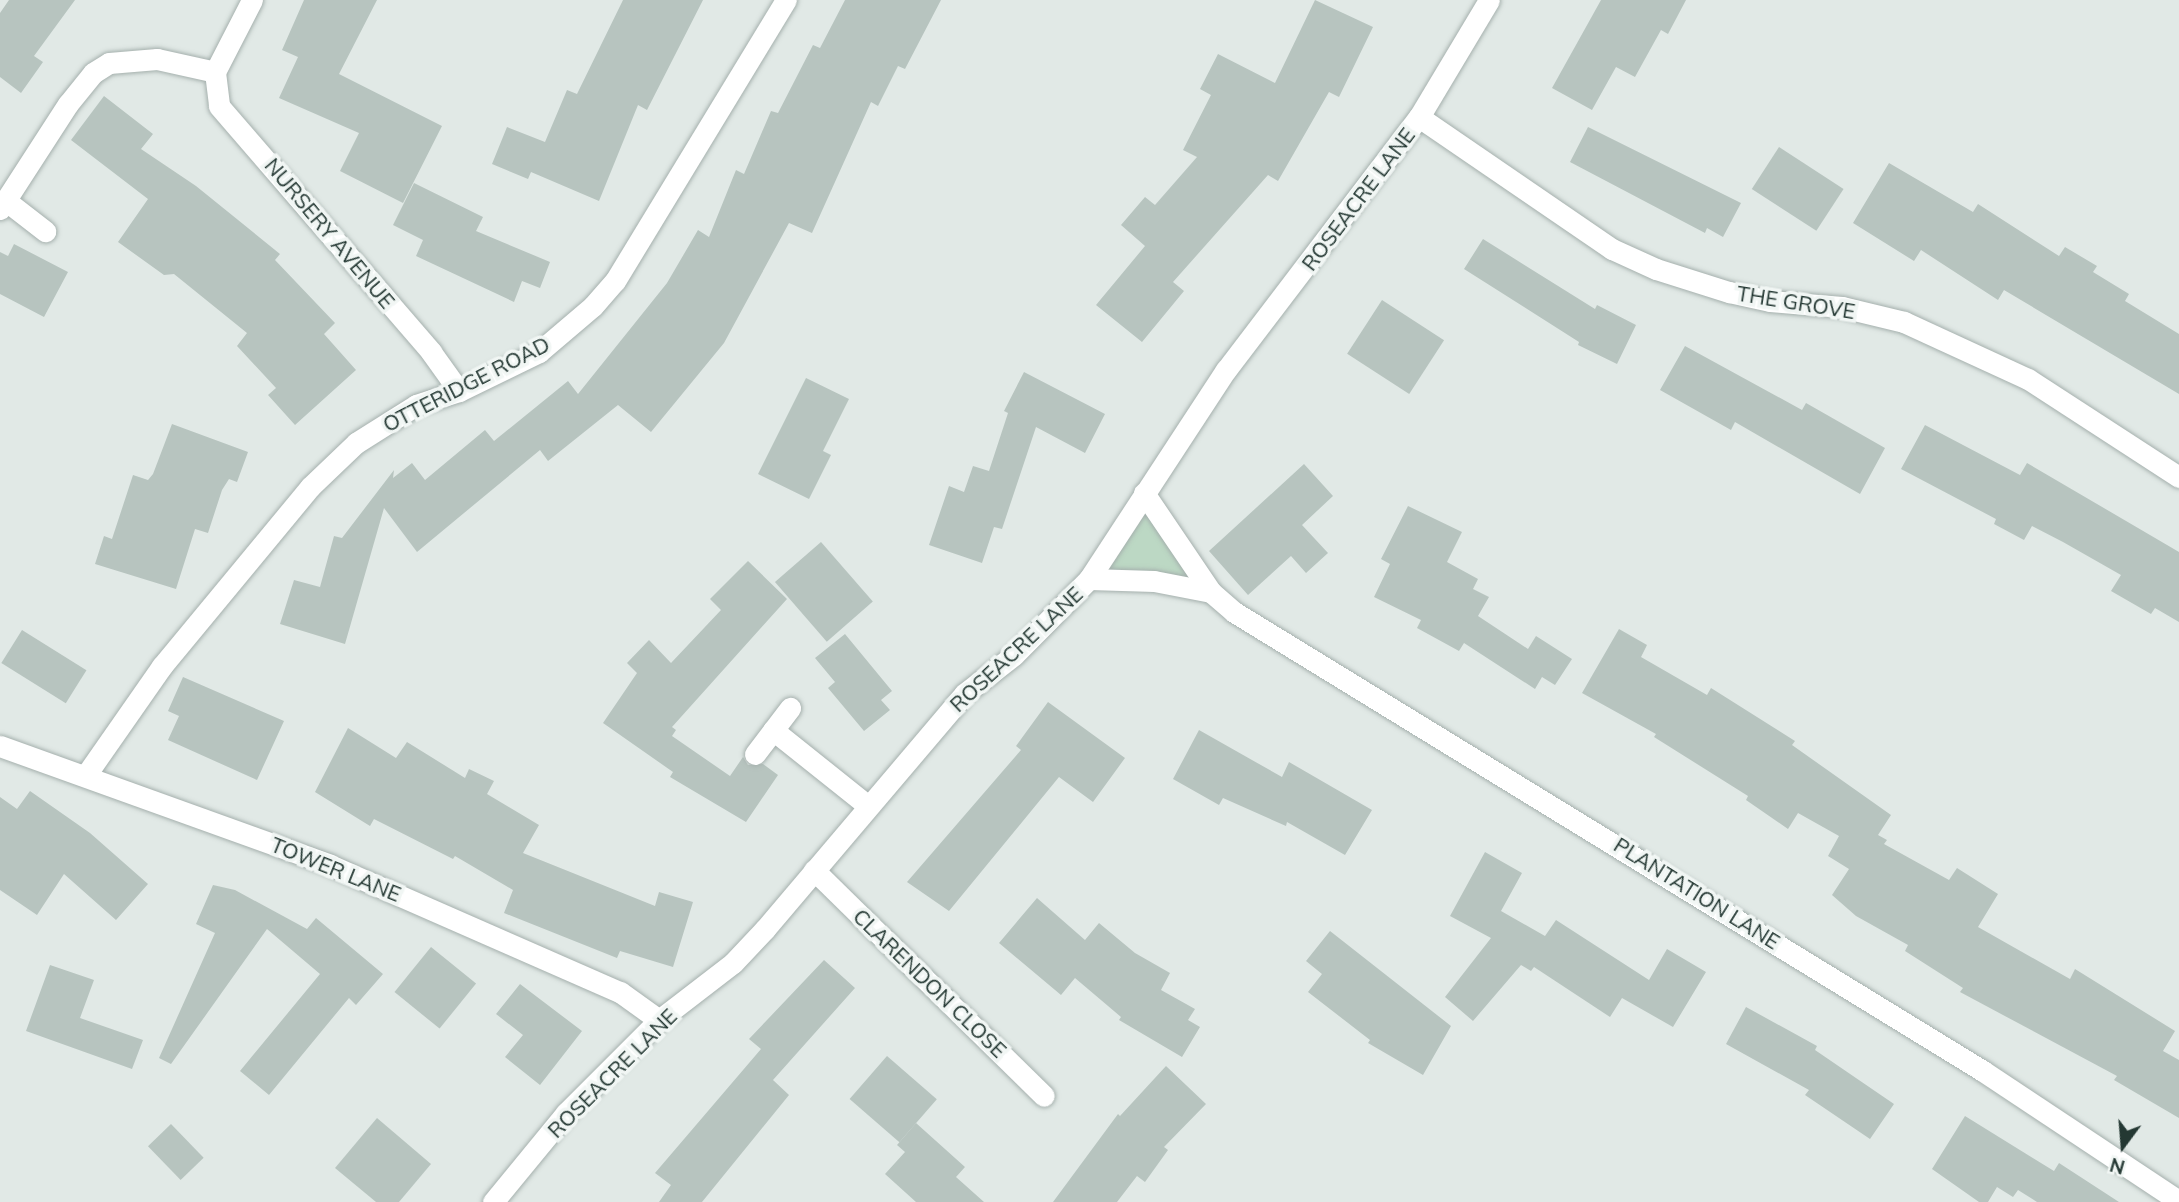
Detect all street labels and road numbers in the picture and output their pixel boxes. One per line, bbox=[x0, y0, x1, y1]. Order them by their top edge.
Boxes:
street label: ROSEACRE LANE bbox=[1296, 123, 1420, 275]
street label: NURSERY AVENUE bbox=[260, 153, 400, 313]
street label: THE GROVE bbox=[1735, 280, 1857, 324]
street label: OTTERIDGE ROAD bbox=[378, 331, 554, 437]
street label: ROSEACRE LANE bbox=[944, 581, 1088, 717]
street label: TOWER LANE bbox=[267, 832, 405, 906]
street label: PLANTATION LANE bbox=[1609, 832, 1785, 954]
street label: CLARENDON CLOSE bbox=[848, 903, 1012, 1063]
street label: ROSEACRE LANE bbox=[542, 1003, 682, 1143]

